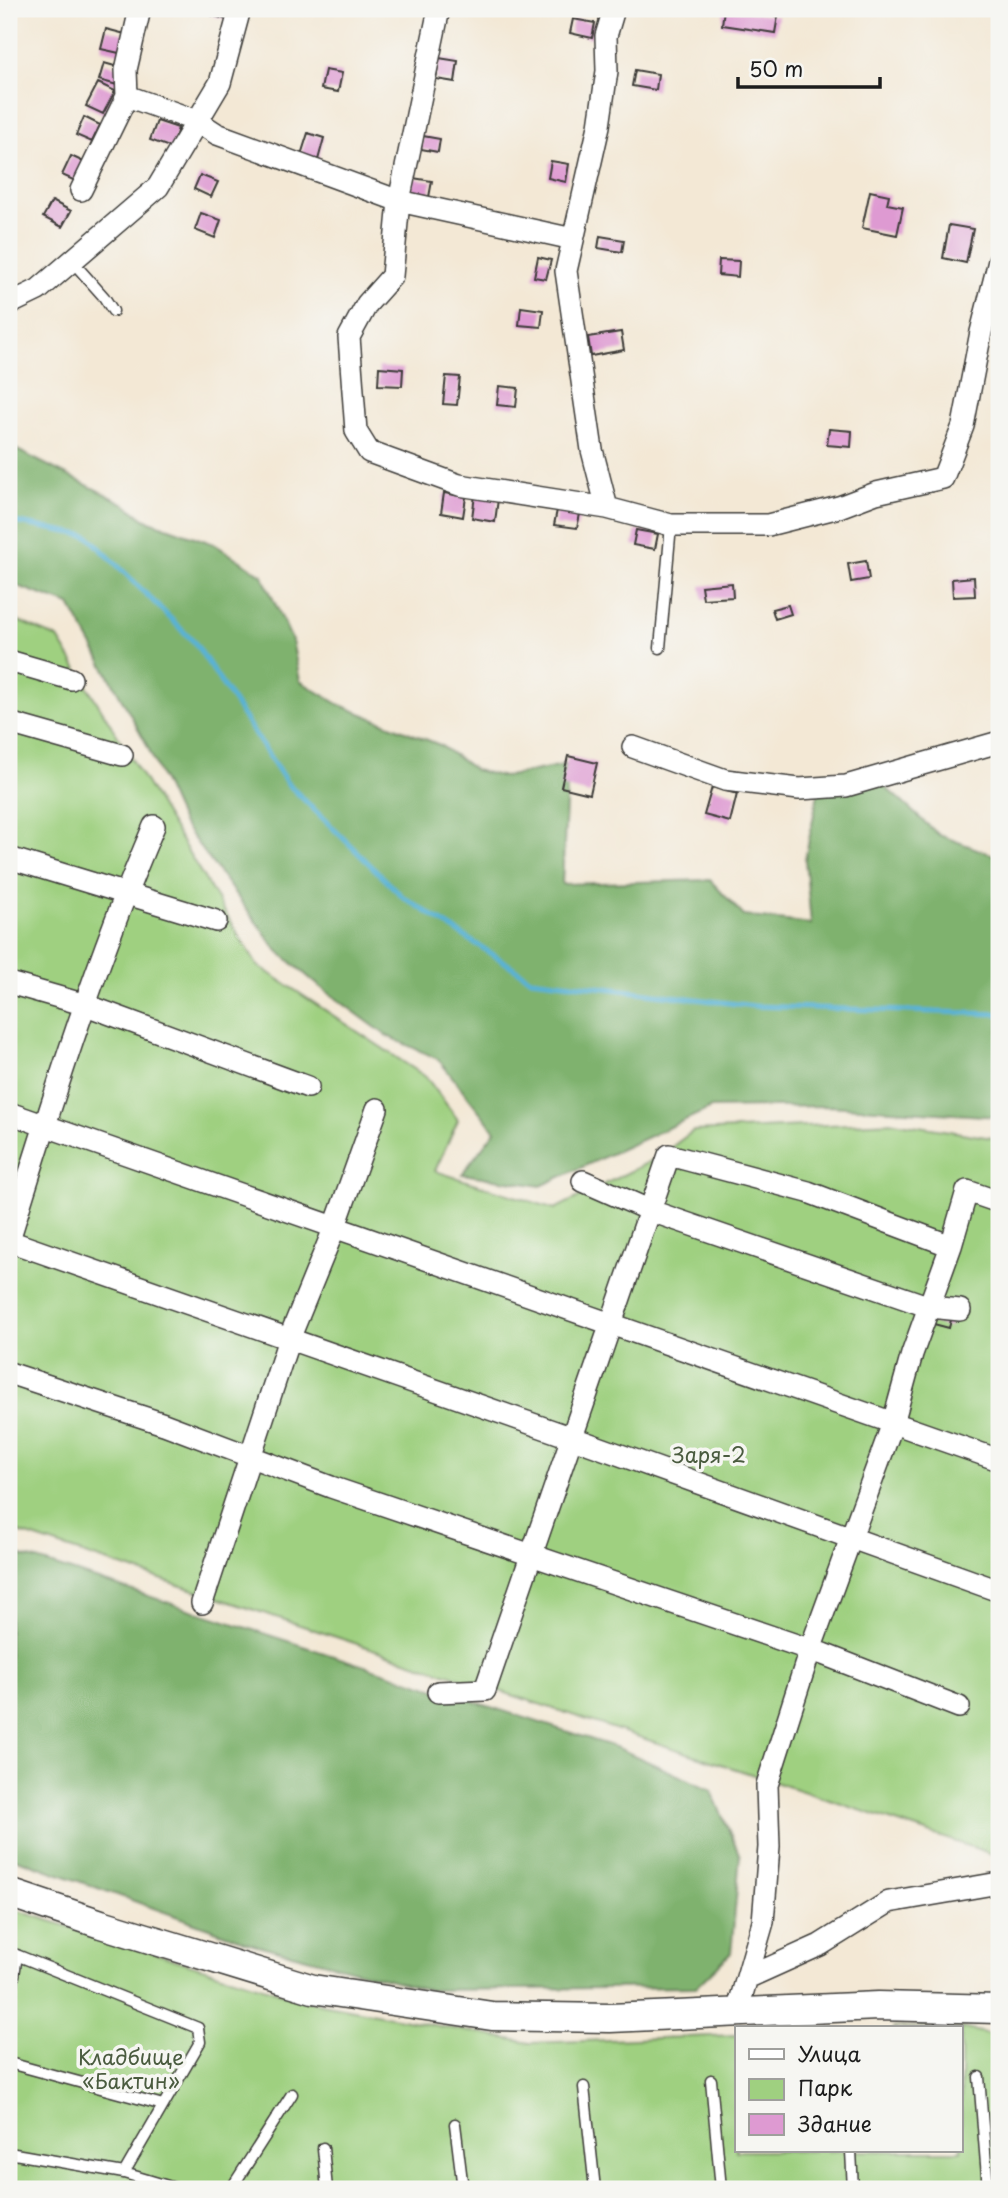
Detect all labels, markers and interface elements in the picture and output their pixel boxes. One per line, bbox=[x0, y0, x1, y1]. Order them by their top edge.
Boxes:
scale bar bbox=[738, 46, 880, 90]
text: 50 m bbox=[749, 52, 803, 84]
park label: Заря-2 bbox=[672, 1438, 746, 1470]
legend bbox=[735, 2026, 962, 2152]
text: Улица bbox=[798, 2037, 861, 2069]
park label: Кладбище «Бактин» bbox=[78, 2040, 184, 2096]
text: Парк bbox=[798, 2071, 853, 2103]
text: Здание bbox=[798, 2107, 872, 2139]

